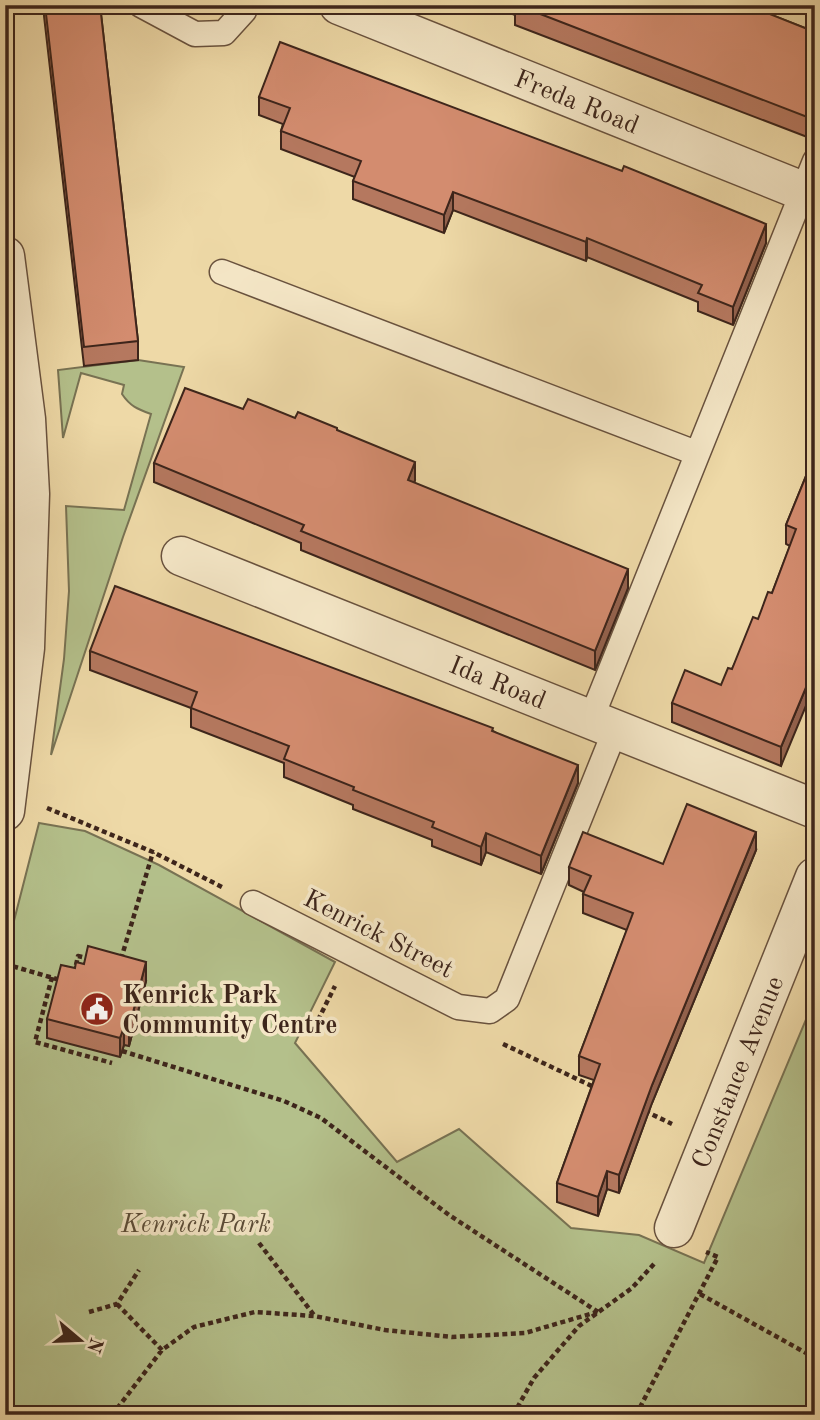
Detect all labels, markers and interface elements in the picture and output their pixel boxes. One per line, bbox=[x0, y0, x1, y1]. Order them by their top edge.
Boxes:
street label: Freda Road bbox=[510, 66, 642, 140]
street label: Ida Road bbox=[445, 653, 549, 715]
street label: Kenrick Street bbox=[299, 886, 457, 984]
street label: Constance Avenue bbox=[688, 973, 789, 1173]
place label: Kenrick Park Community Centre bbox=[122, 983, 338, 1039]
public building icon: Kenrick Park Community Centre bbox=[78, 990, 116, 1028]
park label: Kenrick Park bbox=[120, 1212, 271, 1238]
north arrow bbox=[46, 1304, 116, 1374]
text: N bbox=[82, 1335, 105, 1355]

